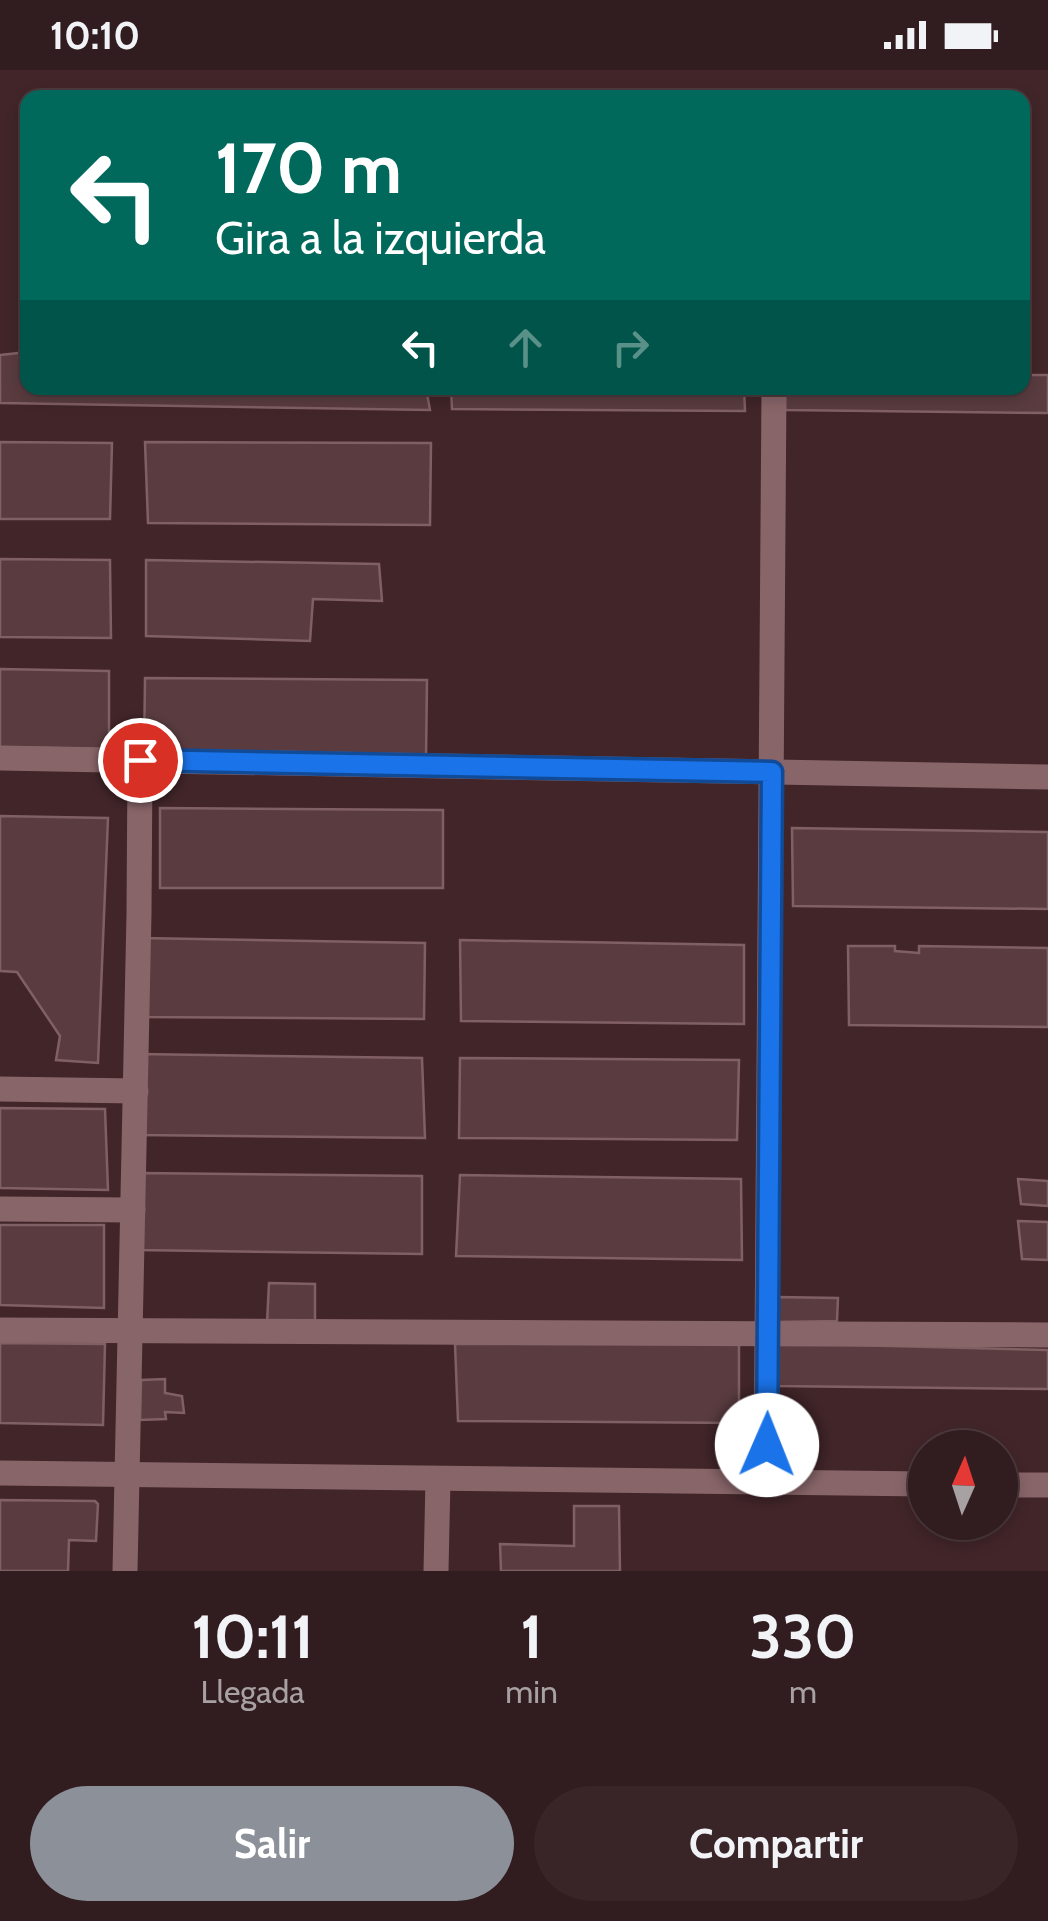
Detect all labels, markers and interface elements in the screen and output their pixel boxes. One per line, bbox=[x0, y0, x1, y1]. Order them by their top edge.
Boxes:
text: 10:10 bbox=[50, 12, 140, 59]
text: 170 m bbox=[215, 125, 402, 211]
icon: left bbox=[50, 130, 180, 260]
text: Gira a la izquierda bbox=[215, 211, 546, 265]
icon: left bbox=[393, 320, 448, 375]
icon: ahead bbox=[498, 320, 553, 375]
icon: right bbox=[603, 320, 658, 375]
pin bbox=[98, 718, 183, 803]
icon: arrive bbox=[113, 733, 168, 788]
position arrow bbox=[715, 1393, 819, 1497]
north arrow bbox=[908, 1430, 1018, 1540]
map controls bbox=[908, 1430, 1018, 1540]
text: 10:11 bbox=[192, 1600, 314, 1673]
text: 1 bbox=[520, 1600, 543, 1673]
text: 330 bbox=[749, 1600, 856, 1673]
text: Llegada bbox=[200, 1672, 305, 1711]
text: min bbox=[505, 1672, 558, 1711]
text: m bbox=[789, 1672, 817, 1711]
button: Salir bbox=[30, 1786, 514, 1901]
button: Compartir bbox=[534, 1786, 1018, 1901]

